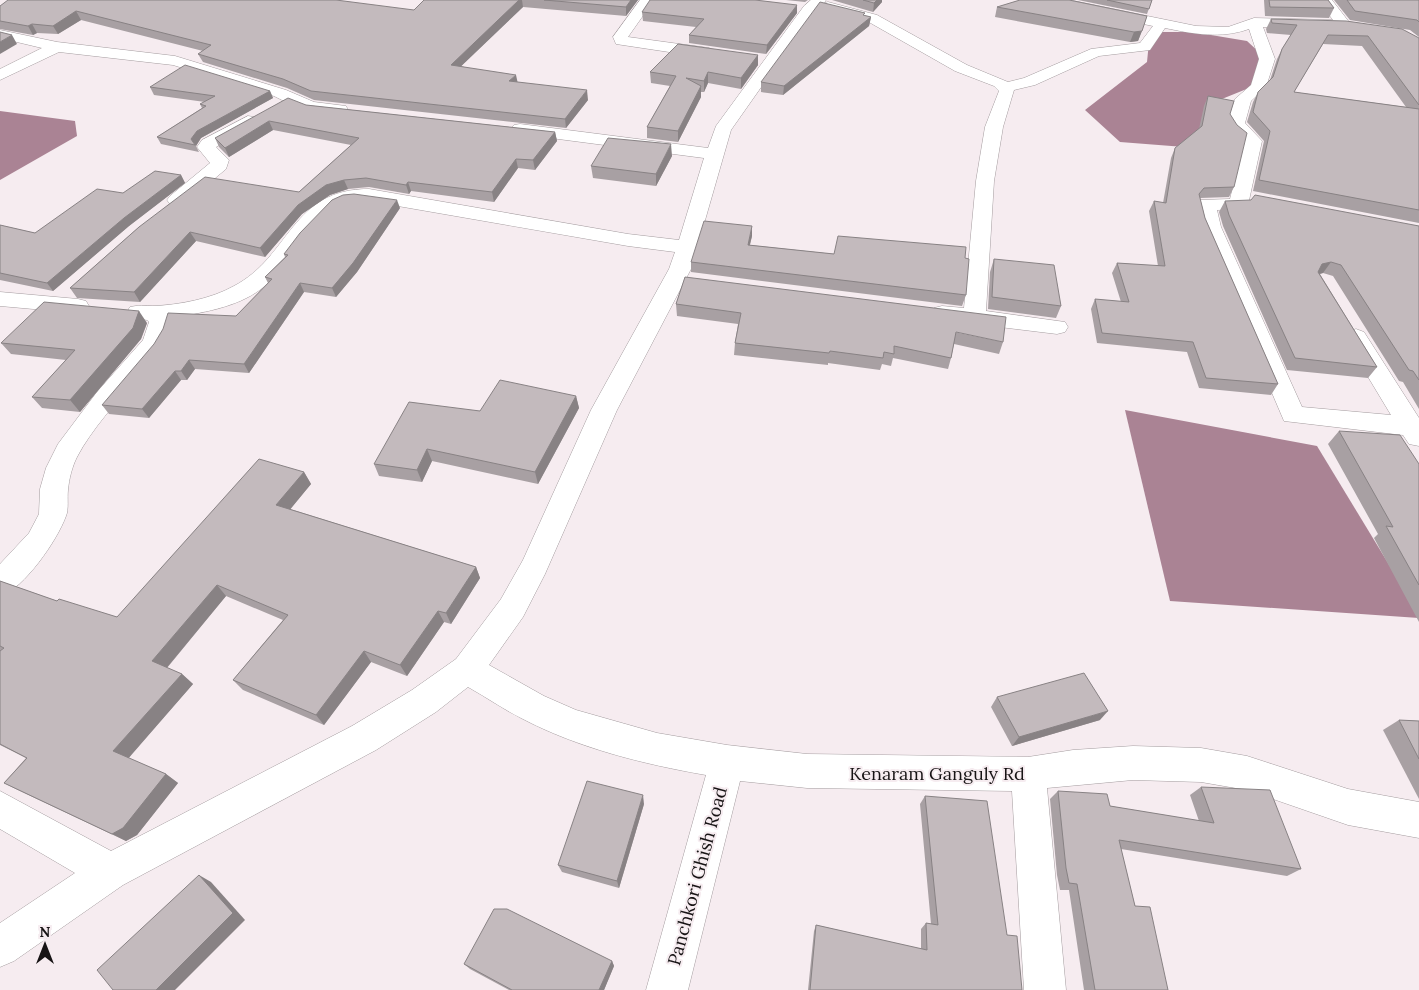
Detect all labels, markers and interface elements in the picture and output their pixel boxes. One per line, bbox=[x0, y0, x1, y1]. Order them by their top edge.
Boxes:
street label: Kenaram Ganguly Rd bbox=[849, 762, 1025, 785]
street label: Panchkori Ghish Road bbox=[662, 784, 732, 968]
north arrow bbox=[20, 920, 70, 970]
text: N bbox=[40, 923, 51, 941]

